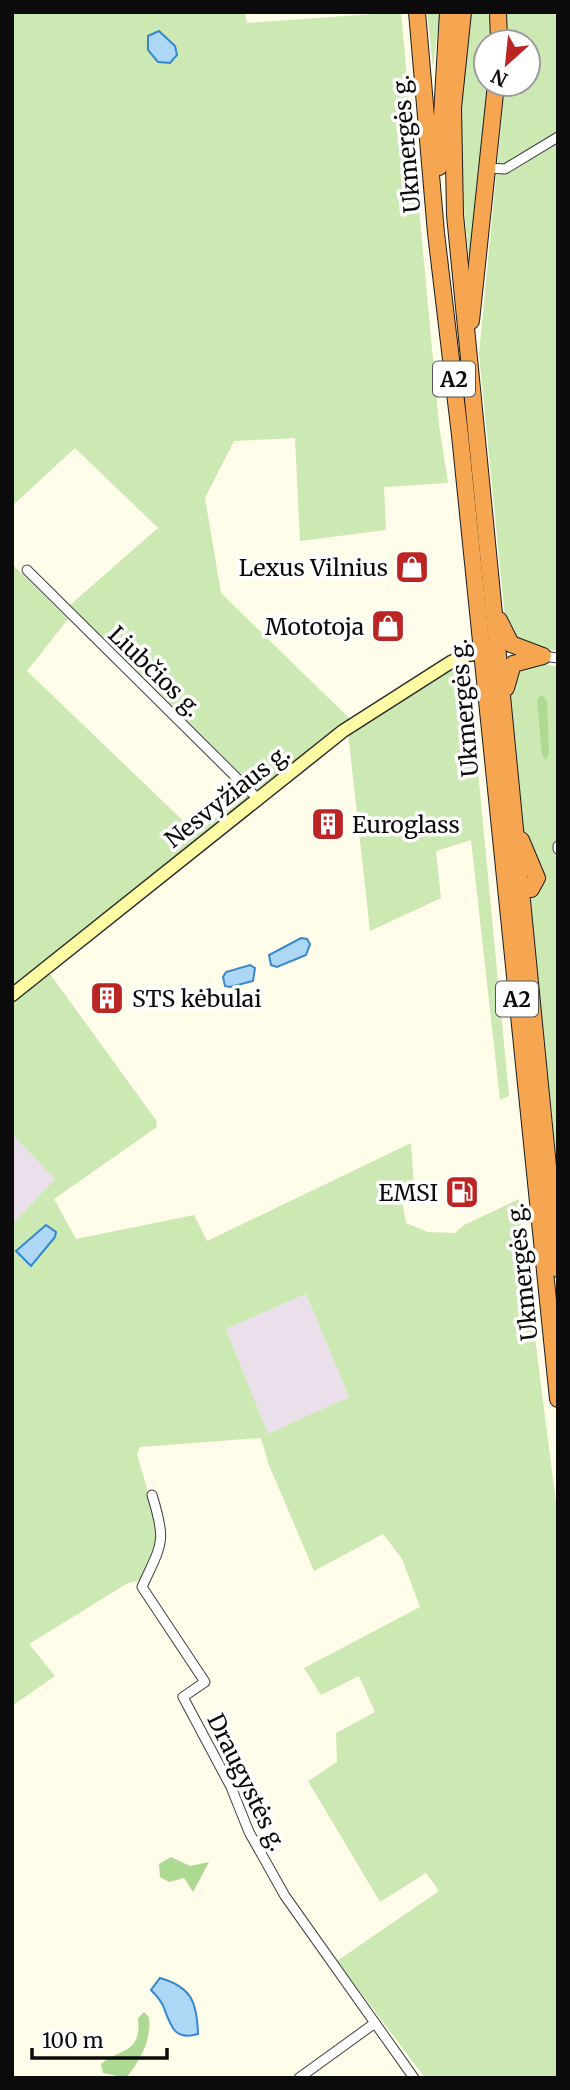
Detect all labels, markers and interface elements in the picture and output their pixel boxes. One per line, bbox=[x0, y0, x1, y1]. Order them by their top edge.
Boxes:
north arrow bbox=[472, 28, 542, 98]
text: N bbox=[487, 64, 511, 92]
street label: Ukmergės g. bbox=[386, 74, 426, 214]
road number: A2 bbox=[433, 362, 475, 396]
shop icon: Lexus Vilnius bbox=[393, 548, 431, 586]
place label: Lexus Vilnius bbox=[239, 553, 388, 582]
shop icon: Mototoja bbox=[369, 607, 407, 645]
place label: Mototoja bbox=[265, 612, 364, 641]
street label: Liubčios g. bbox=[102, 620, 208, 722]
street label: Ukmergės g. bbox=[444, 638, 484, 778]
street label: Nesvyžiaus g. bbox=[159, 738, 295, 854]
building icon: Euroglass bbox=[309, 805, 347, 843]
place label: Euroglass bbox=[352, 810, 460, 839]
building icon: STS kėbulai bbox=[88, 979, 126, 1017]
road number: A2 bbox=[496, 982, 538, 1016]
place label: STS kėbulai bbox=[132, 984, 262, 1013]
fuel station icon: EMSI bbox=[443, 1173, 481, 1211]
place label: EMSI bbox=[378, 1178, 438, 1207]
street label: Ukmergės g. bbox=[500, 1202, 544, 1342]
street label: Draugystės g. bbox=[201, 1709, 293, 1855]
scale bar bbox=[32, 2016, 166, 2060]
text: 100 m bbox=[42, 2027, 104, 2054]

